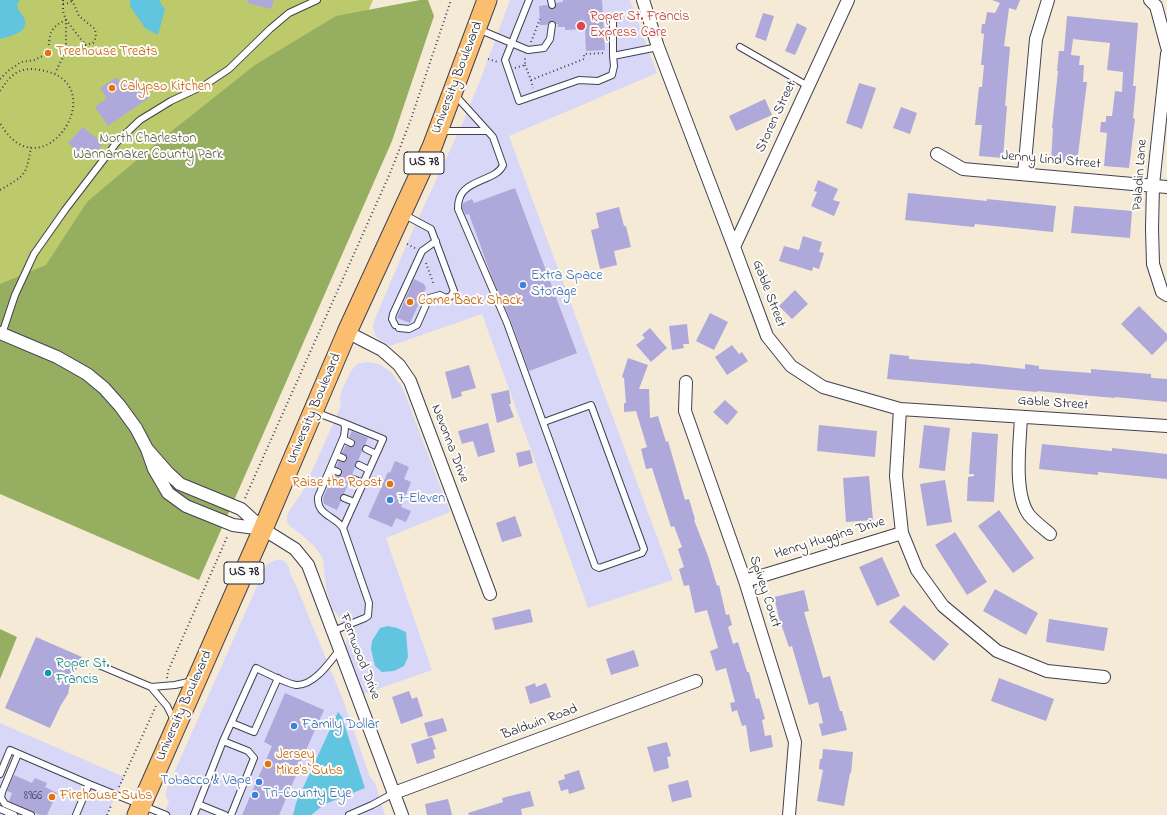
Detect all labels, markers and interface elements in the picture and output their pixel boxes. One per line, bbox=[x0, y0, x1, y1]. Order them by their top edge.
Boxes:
place label: Roper St. Francis Express Care bbox=[590, 10, 689, 42]
street label: University Boulevard bbox=[429, 20, 487, 136]
marker: Roper St. Francis Express Care bbox=[575, 20, 587, 32]
place label: Treehouse Treats bbox=[56, 45, 158, 61]
marker: Treehouse Treats bbox=[43, 48, 53, 58]
street label: Storen Street bbox=[753, 78, 801, 156]
place label: Calypso Kitchen bbox=[120, 80, 211, 96]
marker: Calypso Kitchen bbox=[107, 83, 117, 93]
park label: North Charleston Wannamaker County Park bbox=[73, 132, 223, 164]
street label: Paladin Lane bbox=[1130, 139, 1152, 211]
street label: Jenny Lind Street bbox=[1001, 148, 1101, 174]
road number: US 78 bbox=[404, 152, 444, 174]
street label: Gable Street bbox=[747, 258, 789, 330]
place label: Extra Space Storage bbox=[531, 269, 603, 302]
marker: Extra Space Storage bbox=[518, 280, 528, 290]
place label: Come Back Shack bbox=[418, 294, 522, 310]
marker: Come Back Shack bbox=[405, 297, 415, 307]
street label: University Boulevard bbox=[284, 351, 346, 467]
street label: Gable Street bbox=[1017, 393, 1089, 415]
street label: Nevonna Drive bbox=[426, 402, 472, 486]
place label: Raise the Roost bbox=[292, 476, 382, 492]
marker: Raise the Roost bbox=[385, 479, 395, 489]
place label: 7-Eleven bbox=[398, 492, 445, 508]
marker: 7-Eleven bbox=[385, 495, 395, 505]
street label: Henry Huggins Drive bbox=[773, 514, 887, 564]
street label: Spivey Court bbox=[745, 554, 783, 630]
road number: US 78 bbox=[224, 562, 264, 584]
street label: Fernwood Drive bbox=[335, 612, 383, 702]
street label: University Boulevard bbox=[153, 648, 217, 764]
place label: Roper St. Francis bbox=[56, 657, 109, 690]
marker: Roper St. Francis bbox=[43, 668, 53, 678]
street label: Baldwin Road bbox=[500, 701, 580, 745]
place label: Family Dollar bbox=[302, 718, 379, 734]
marker: Family Dollar bbox=[289, 721, 299, 731]
place label: Jersey Mike's Subs bbox=[276, 748, 343, 780]
marker: Jersey Mike's Subs bbox=[263, 759, 273, 769]
place label: Tobacco & Vape bbox=[161, 774, 251, 790]
marker: Tobacco & Vape bbox=[254, 777, 264, 787]
place label: Tri-County Eye bbox=[263, 787, 351, 803]
place label: Firehouse Subs bbox=[60, 789, 152, 805]
house number: 8966 bbox=[24, 790, 42, 804]
marker: Tri-County Eye bbox=[250, 790, 260, 800]
marker: Firehouse Subs bbox=[47, 792, 57, 802]

